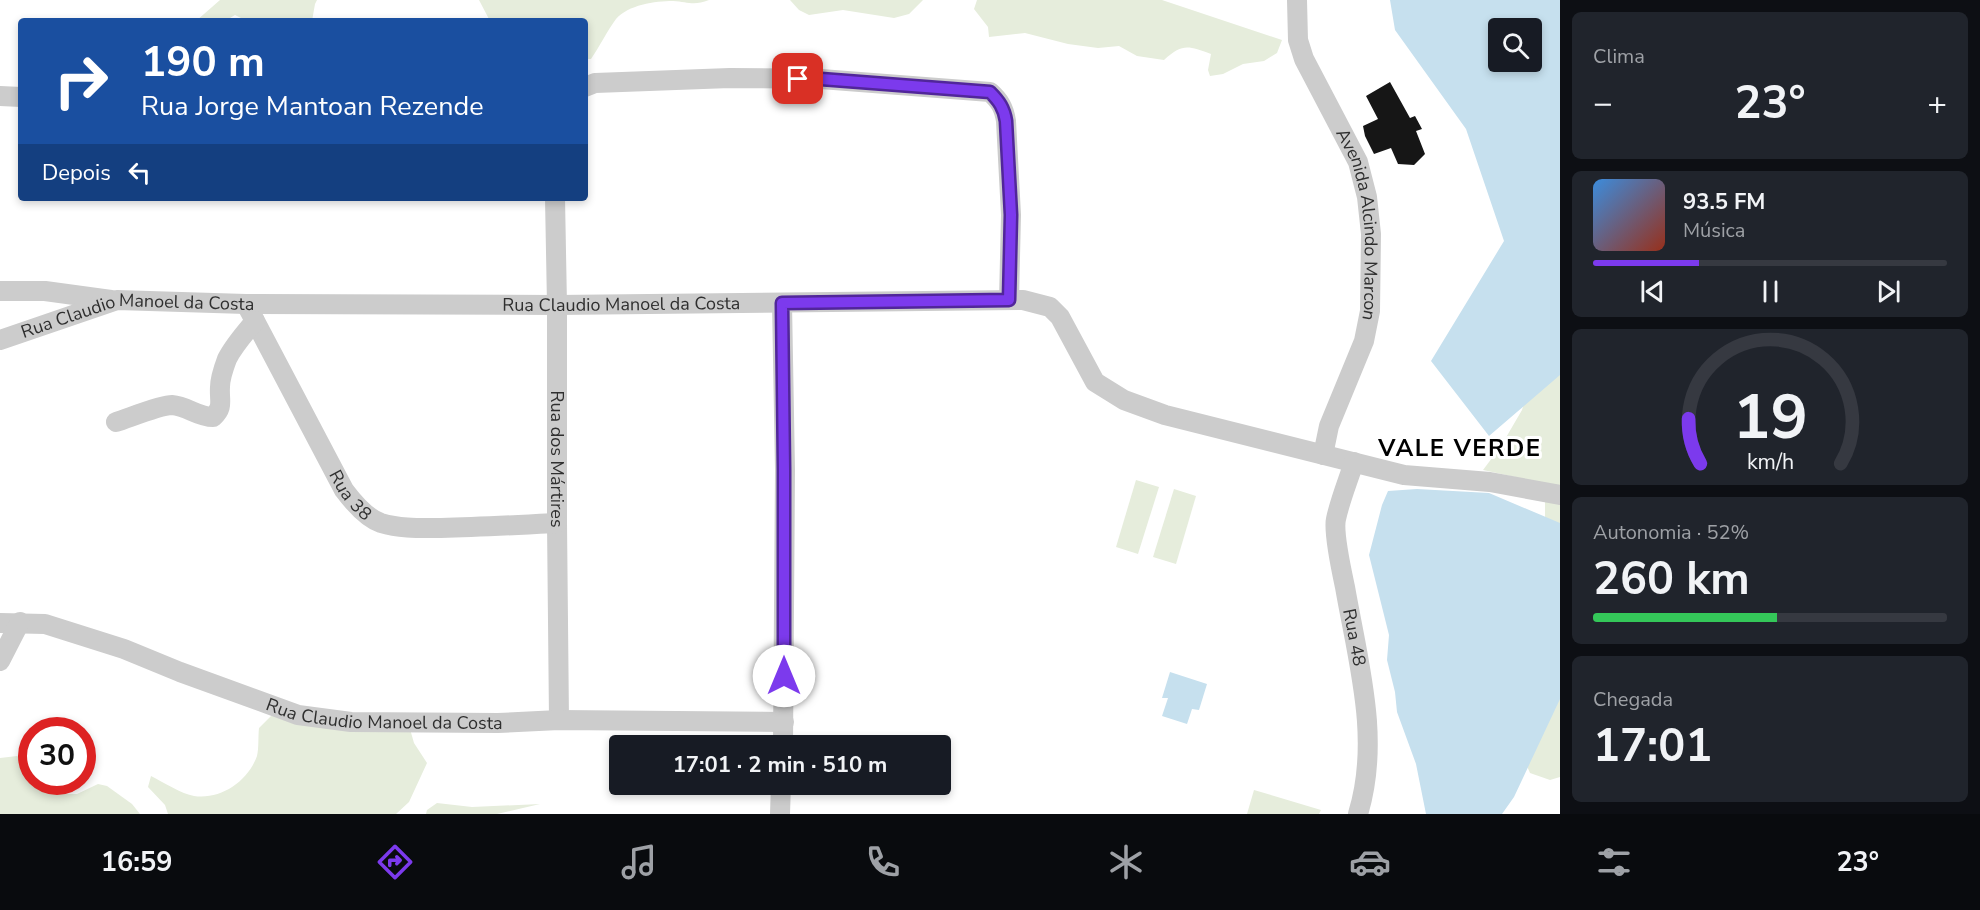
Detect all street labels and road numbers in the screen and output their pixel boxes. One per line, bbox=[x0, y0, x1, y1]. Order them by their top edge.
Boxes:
street label: Avenida Alcindo Marcon bbox=[1330, 124, 1383, 323]
street label: Rua Claudio Manoel da Costa bbox=[18, 288, 254, 344]
street label: Rua Claudio Manoel da Costa bbox=[502, 291, 740, 317]
street label: Rua dos Mártires bbox=[545, 390, 569, 528]
street label: Rua 38 bbox=[323, 466, 377, 526]
street label: Rua 48 bbox=[1337, 607, 1372, 668]
street label: Rua Claudio Manoel da Costa bbox=[263, 692, 503, 735]

